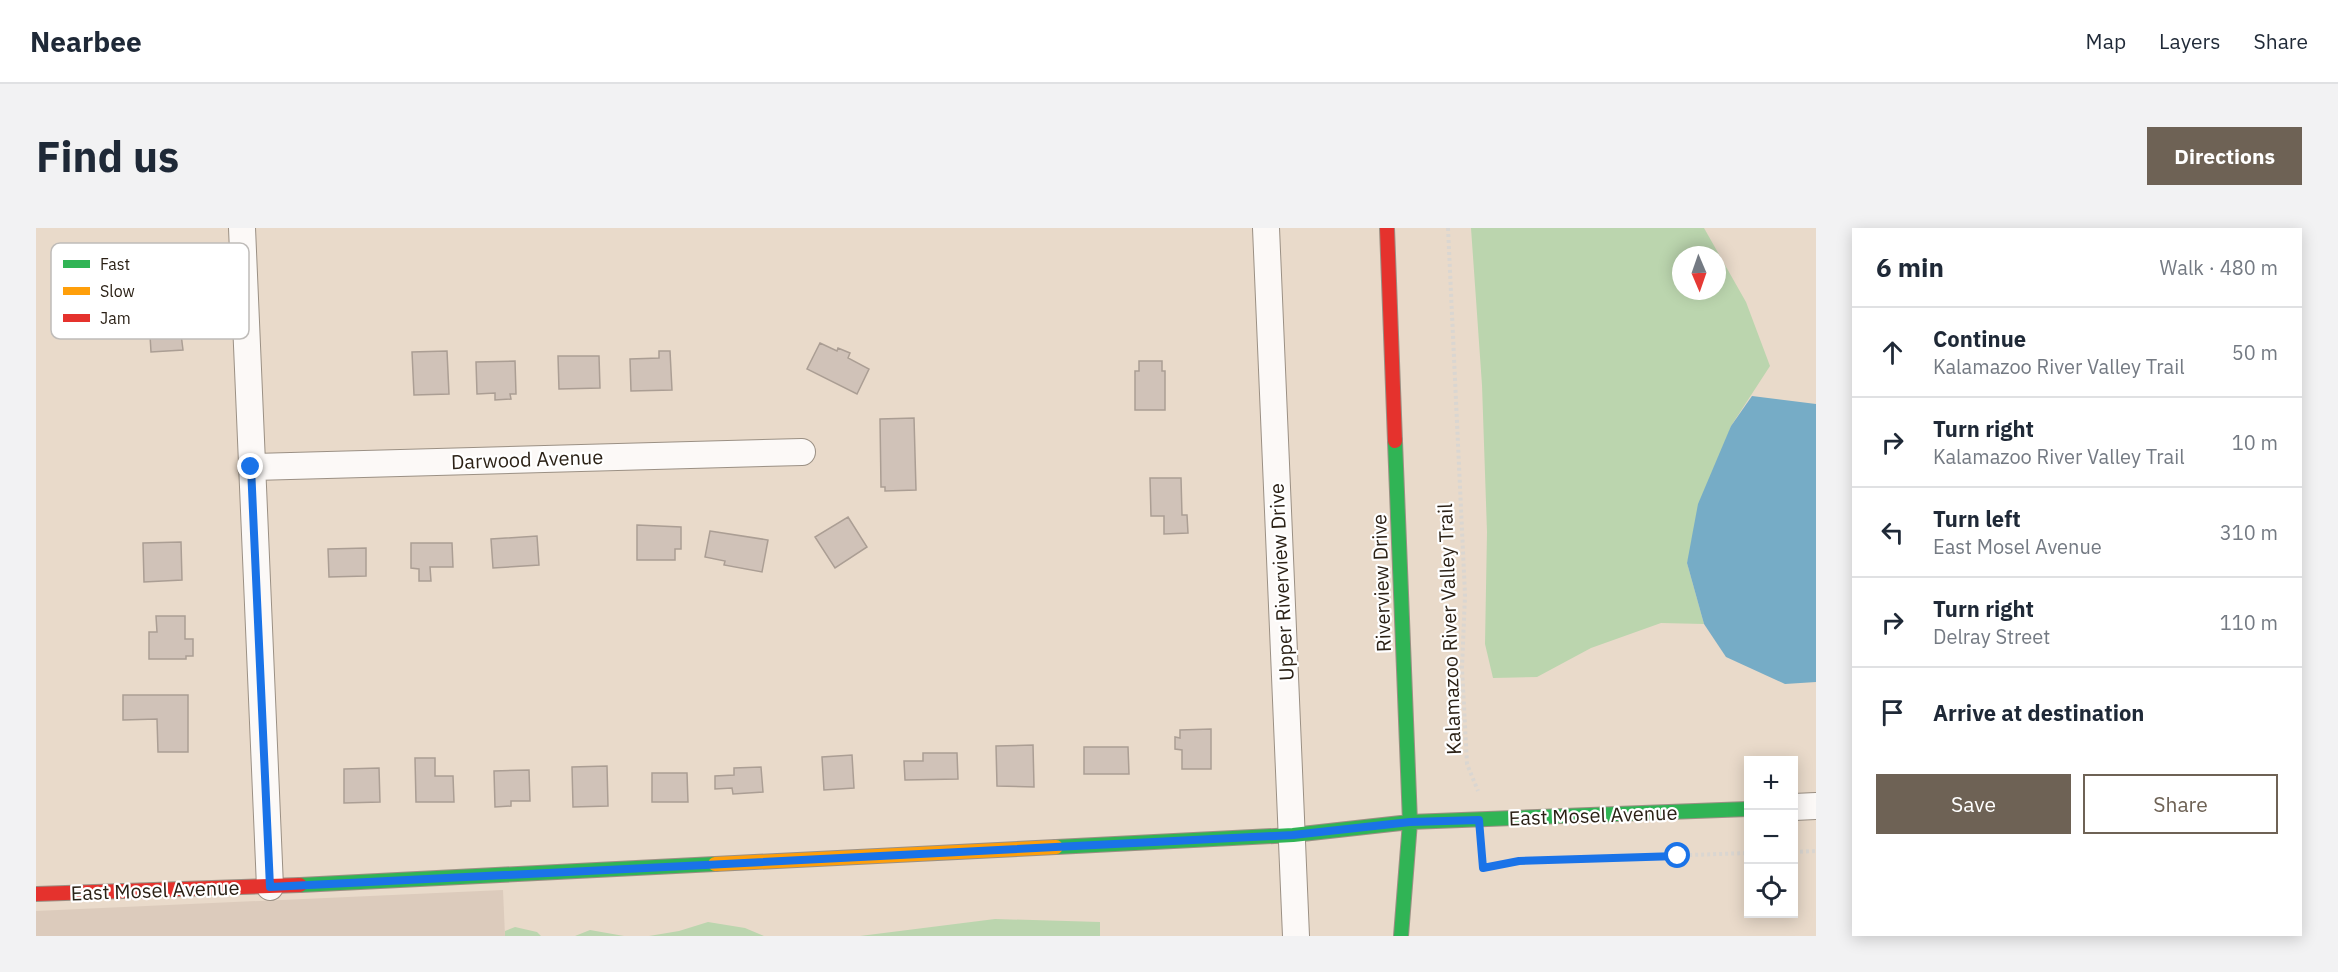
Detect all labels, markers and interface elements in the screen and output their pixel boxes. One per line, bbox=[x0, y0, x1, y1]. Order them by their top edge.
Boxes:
text: Nearbee bbox=[30, 23, 142, 60]
text: Map bbox=[2086, 27, 2126, 55]
text: Layers bbox=[2159, 27, 2221, 55]
text: Share bbox=[2254, 27, 2308, 55]
button: Directions bbox=[2147, 127, 2302, 185]
text: Find us bbox=[36, 129, 179, 184]
legend bbox=[51, 243, 249, 339]
north arrow bbox=[1672, 246, 1726, 300]
text: 6 min bbox=[1876, 250, 1944, 284]
text: Fast bbox=[100, 254, 130, 274]
text: Walk · 480 m bbox=[2160, 254, 2278, 281]
text: Slow bbox=[100, 281, 135, 301]
text: Jam bbox=[100, 308, 131, 328]
text: Continue bbox=[1933, 324, 2026, 353]
icon: ahead bbox=[1876, 336, 1909, 369]
text: 50 m bbox=[2232, 339, 2278, 366]
text: Kalamazoo River Valley Trail bbox=[1933, 353, 2185, 380]
text: Turn right bbox=[1933, 414, 2034, 443]
icon: right bbox=[1876, 426, 1909, 459]
text: 10 m bbox=[2232, 429, 2278, 456]
street label: Darwood Avenue bbox=[450, 443, 604, 475]
text: Kalamazoo River Valley Trail bbox=[1933, 443, 2185, 470]
route end bbox=[237, 453, 263, 479]
street label: Upper Riverview Drive bbox=[1262, 482, 1300, 682]
street label: Kalamazoo River Valley Trail bbox=[1431, 503, 1467, 755]
text: Turn left bbox=[1933, 504, 2021, 533]
street label: Riverview Drive bbox=[1365, 513, 1397, 653]
icon: left bbox=[1876, 516, 1909, 549]
text: 310 m bbox=[2220, 519, 2278, 546]
text: East Mosel Avenue bbox=[1933, 533, 2102, 560]
text: Turn right bbox=[1933, 594, 2034, 623]
icon: right bbox=[1876, 606, 1909, 639]
text: 110 m bbox=[2220, 609, 2278, 636]
text: Delray Street bbox=[1933, 623, 2050, 650]
icon: arrive bbox=[1876, 696, 1909, 729]
text: Arrive at destination bbox=[1933, 698, 2144, 727]
map controls bbox=[1744, 756, 1798, 918]
button: + bbox=[1744, 756, 1798, 810]
button: Save bbox=[1876, 774, 2071, 834]
button: Share bbox=[2083, 774, 2278, 834]
street label: East Mosel Avenue bbox=[1508, 799, 1678, 831]
button: − bbox=[1744, 810, 1798, 864]
route start bbox=[1664, 842, 1690, 868]
button: locate bbox=[1744, 864, 1798, 918]
street label: East Mosel Avenue bbox=[70, 874, 240, 906]

